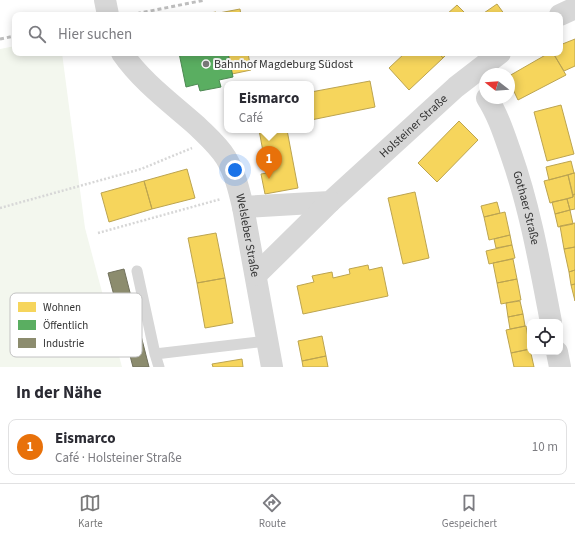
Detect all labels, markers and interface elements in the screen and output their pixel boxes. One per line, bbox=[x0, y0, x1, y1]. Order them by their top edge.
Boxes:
search box bbox=[12, 12, 563, 56]
icon: search bbox=[26, 23, 48, 45]
text: Hier suchen bbox=[58, 24, 132, 45]
place label: Bahnhof Magdeburg Südost bbox=[214, 56, 353, 73]
marker: Bahnhof Magdeburg Südost bbox=[201, 59, 211, 69]
north arrow bbox=[479, 68, 515, 104]
popup bbox=[224, 81, 314, 133]
text: Eismarco bbox=[239, 88, 299, 109]
street label: Holsteiner Straße bbox=[376, 91, 452, 162]
text: Café bbox=[239, 109, 263, 127]
pin: 1 bbox=[256, 146, 282, 179]
your location bbox=[225, 160, 245, 180]
street label: Gothaer Straße bbox=[508, 169, 544, 246]
street label: Welsleber Straße bbox=[231, 192, 264, 279]
legend bbox=[10, 293, 142, 357]
text: Wohnen bbox=[43, 300, 81, 315]
text: Öffentlich bbox=[43, 318, 88, 333]
map controls bbox=[527, 319, 563, 355]
button: locate bbox=[527, 319, 563, 355]
text: Industrie bbox=[43, 336, 85, 351]
text: In der Nähe bbox=[16, 381, 102, 405]
text: Eismarco bbox=[55, 428, 116, 449]
text: 1 bbox=[27, 438, 33, 456]
text: 10 m bbox=[532, 438, 558, 456]
text: Café · Holsteiner Straße bbox=[55, 449, 182, 467]
tab: Karte bbox=[78, 492, 103, 531]
tab: Route bbox=[259, 492, 286, 531]
tab: Gespeichert bbox=[442, 492, 497, 531]

